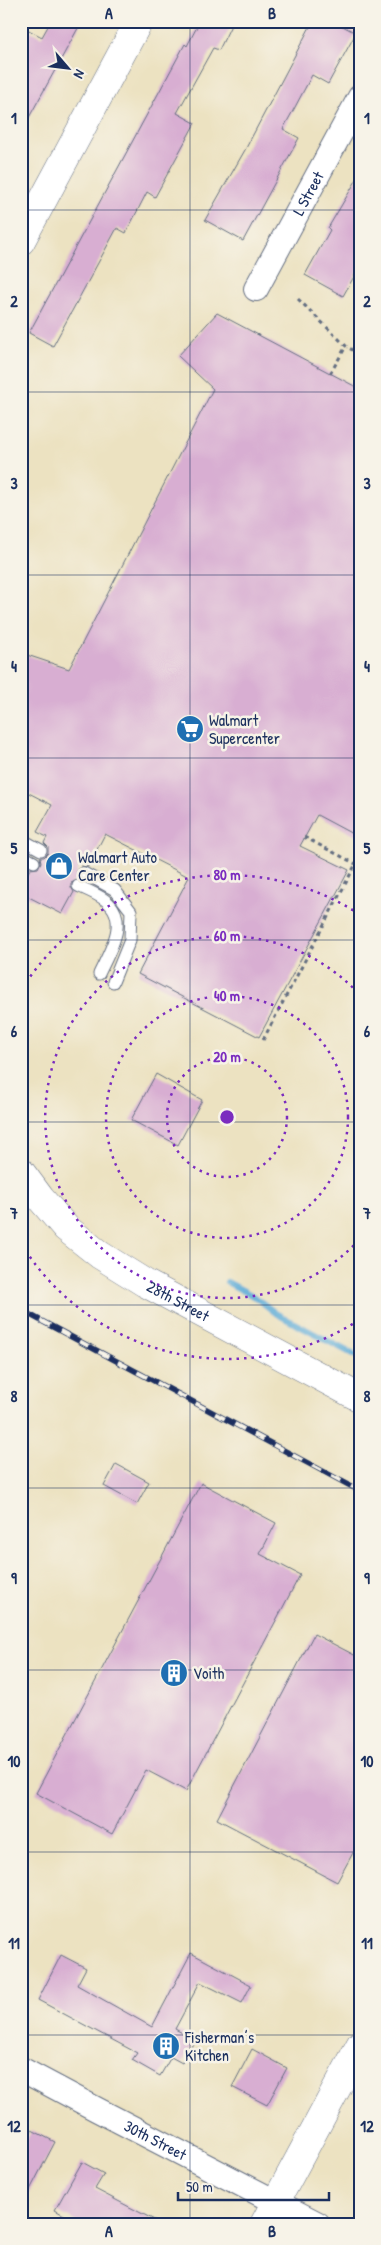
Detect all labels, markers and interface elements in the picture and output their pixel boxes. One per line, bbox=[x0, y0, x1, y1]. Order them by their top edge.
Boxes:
text: A bbox=[105, 2, 113, 24]
text: B bbox=[268, 2, 276, 24]
north arrow bbox=[42, 42, 92, 92]
text: N bbox=[70, 67, 90, 83]
text: 1 bbox=[11, 107, 17, 129]
text: 1 bbox=[364, 107, 370, 129]
street label: L Street bbox=[287, 167, 329, 219]
text: 2 bbox=[10, 290, 18, 312]
text: 2 bbox=[363, 290, 371, 312]
text: 3 bbox=[10, 472, 18, 494]
text: 3 bbox=[363, 472, 371, 494]
text: 4 bbox=[11, 655, 17, 677]
text: 4 bbox=[364, 655, 370, 677]
place label: Walmart Supercenter bbox=[209, 709, 280, 749]
supermarket icon: Walmart Supercenter bbox=[175, 714, 205, 744]
text: 5 bbox=[11, 837, 18, 859]
text: 5 bbox=[364, 837, 371, 859]
place label: Walmart Auto Care Center bbox=[78, 846, 158, 886]
shop icon: Walmart Auto Care Center bbox=[44, 851, 74, 881]
text: 80 m bbox=[214, 864, 240, 885]
text: 60 m bbox=[214, 925, 240, 946]
text: 40 m bbox=[214, 985, 240, 1006]
text: 6 bbox=[11, 1020, 18, 1042]
text: 6 bbox=[364, 1020, 371, 1042]
text: 20 m bbox=[213, 1046, 241, 1067]
centre of rings bbox=[218, 1108, 236, 1126]
text: 7 bbox=[9, 1202, 18, 1224]
text: 7 bbox=[362, 1202, 371, 1224]
street label: 28th Street bbox=[143, 1275, 214, 1327]
text: 8 bbox=[11, 1385, 18, 1407]
text: 8 bbox=[364, 1385, 371, 1407]
text: 9 bbox=[11, 1567, 17, 1589]
text: 9 bbox=[364, 1567, 370, 1589]
building icon: Voith bbox=[159, 1658, 189, 1688]
place label: Voith bbox=[193, 1662, 225, 1684]
text: 10 bbox=[8, 1750, 20, 1772]
text: 10 bbox=[361, 1750, 373, 1772]
text: 11 bbox=[8, 1932, 20, 1954]
text: 11 bbox=[361, 1932, 373, 1954]
place label: Fisherman’s Kitchen bbox=[184, 2026, 254, 2066]
building icon: Fisherman’s Kitchen bbox=[151, 2031, 181, 2061]
text: 12 bbox=[7, 2115, 21, 2137]
street label: 30th Street bbox=[120, 2115, 191, 2165]
text: 12 bbox=[360, 2115, 374, 2137]
scale bar bbox=[178, 2170, 330, 2202]
text: 50 m bbox=[186, 2176, 213, 2197]
text: A bbox=[105, 2220, 113, 2242]
text: B bbox=[268, 2220, 276, 2242]

